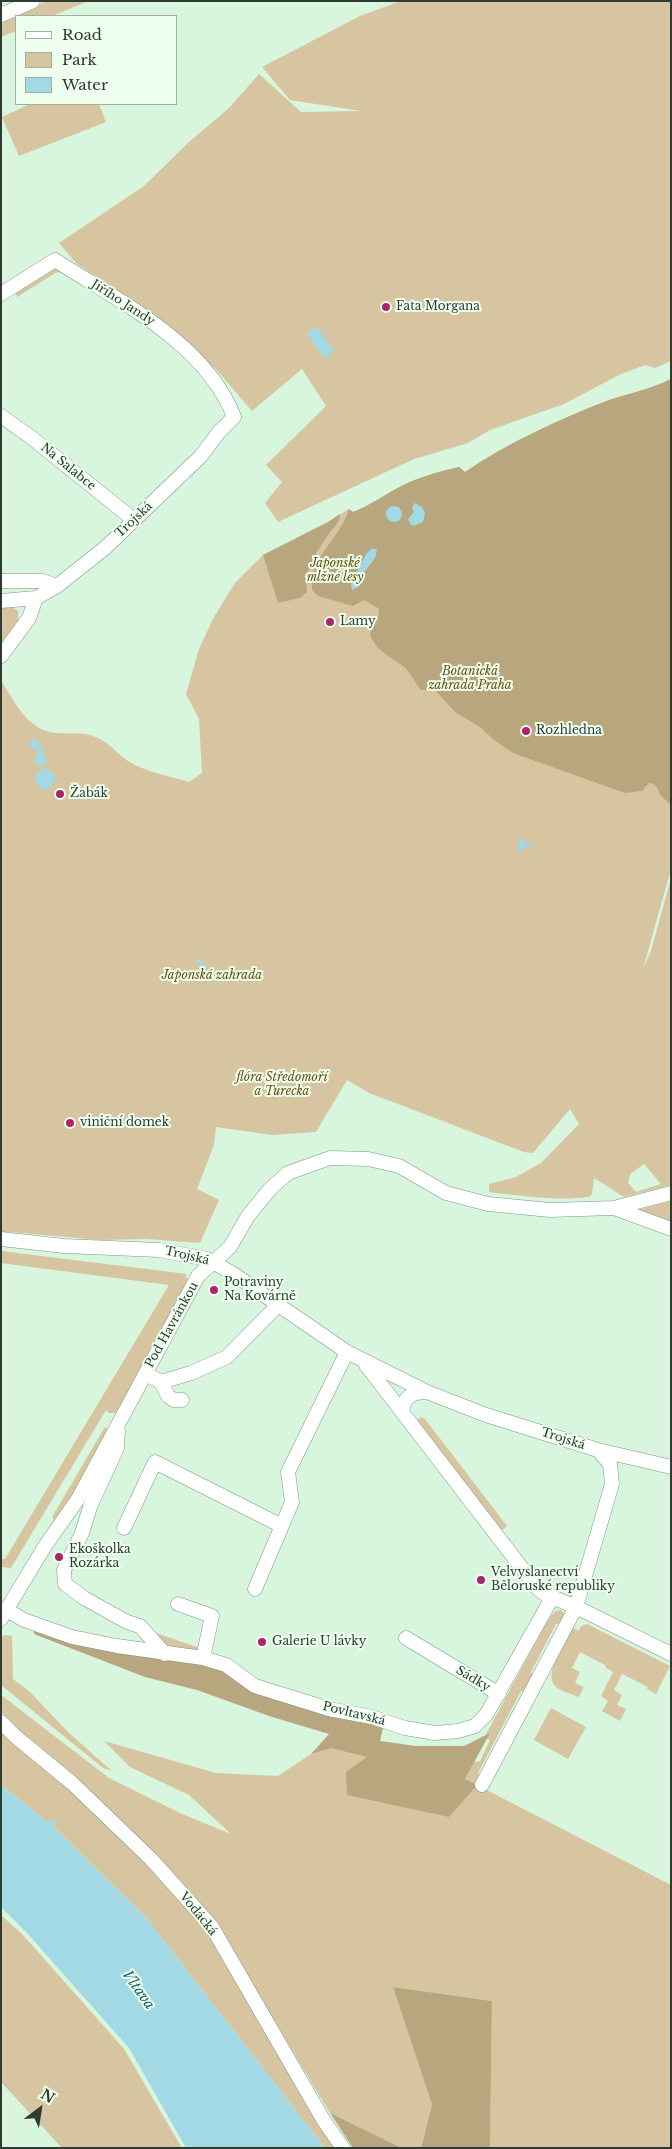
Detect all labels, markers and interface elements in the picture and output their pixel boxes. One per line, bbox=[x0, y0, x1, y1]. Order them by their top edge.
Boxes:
legend bbox=[15, 15, 178, 105]
text: Road bbox=[62, 25, 102, 44]
text: Park bbox=[62, 50, 97, 69]
text: Water bbox=[62, 75, 108, 94]
street label: Jiřího Jandy bbox=[88, 277, 158, 329]
place label: Fata Morgana bbox=[396, 300, 480, 314]
marker: Fata Morgana bbox=[380, 301, 392, 313]
street label: Na Salabce bbox=[38, 440, 98, 494]
street label: Trojská bbox=[113, 499, 155, 541]
park label: Japonské mlžné lesy bbox=[307, 557, 363, 585]
place label: Lamy bbox=[340, 615, 376, 629]
marker: Lamy bbox=[324, 616, 336, 628]
park label: Botanická zahrada Praha bbox=[428, 665, 512, 693]
place label: Rozhledna bbox=[536, 724, 602, 738]
marker: Rozhledna bbox=[520, 725, 532, 737]
place label: Žabák bbox=[70, 787, 108, 801]
marker: Žabák bbox=[54, 788, 66, 800]
park label: Japonská zahrada bbox=[162, 969, 262, 983]
park label: flóra Středomoří a Turecka bbox=[236, 1071, 328, 1099]
place label: viniční domek bbox=[80, 1116, 169, 1130]
marker: viniční domek bbox=[64, 1117, 76, 1129]
street label: Trojská bbox=[163, 1244, 211, 1268]
place label: Potraviny Na Kovárně bbox=[224, 1276, 296, 1304]
street label: Pod Havránkou bbox=[143, 1280, 201, 1370]
marker: Potraviny Na Kovárně bbox=[208, 1284, 220, 1296]
street label: Trojská bbox=[539, 1425, 587, 1453]
place label: Ekoškolka Rozárka bbox=[69, 1543, 131, 1571]
marker: Ekoškolka Rozárka bbox=[53, 1551, 65, 1563]
place label: Velvyslanectví Běloruské republiky bbox=[491, 1566, 615, 1594]
marker: Velvyslanectví Běloruské republiky bbox=[475, 1574, 487, 1586]
place label: Galerie U lávky bbox=[272, 1635, 366, 1649]
marker: Galerie U lávky bbox=[256, 1636, 268, 1648]
street label: Sádky bbox=[453, 1663, 493, 1695]
street label: Povltavská bbox=[321, 1699, 387, 1729]
street label: Vodácká bbox=[176, 1889, 220, 1939]
water label: Vltava bbox=[118, 1967, 158, 2013]
north arrow bbox=[15, 2084, 65, 2134]
text: N bbox=[37, 2085, 58, 2107]

